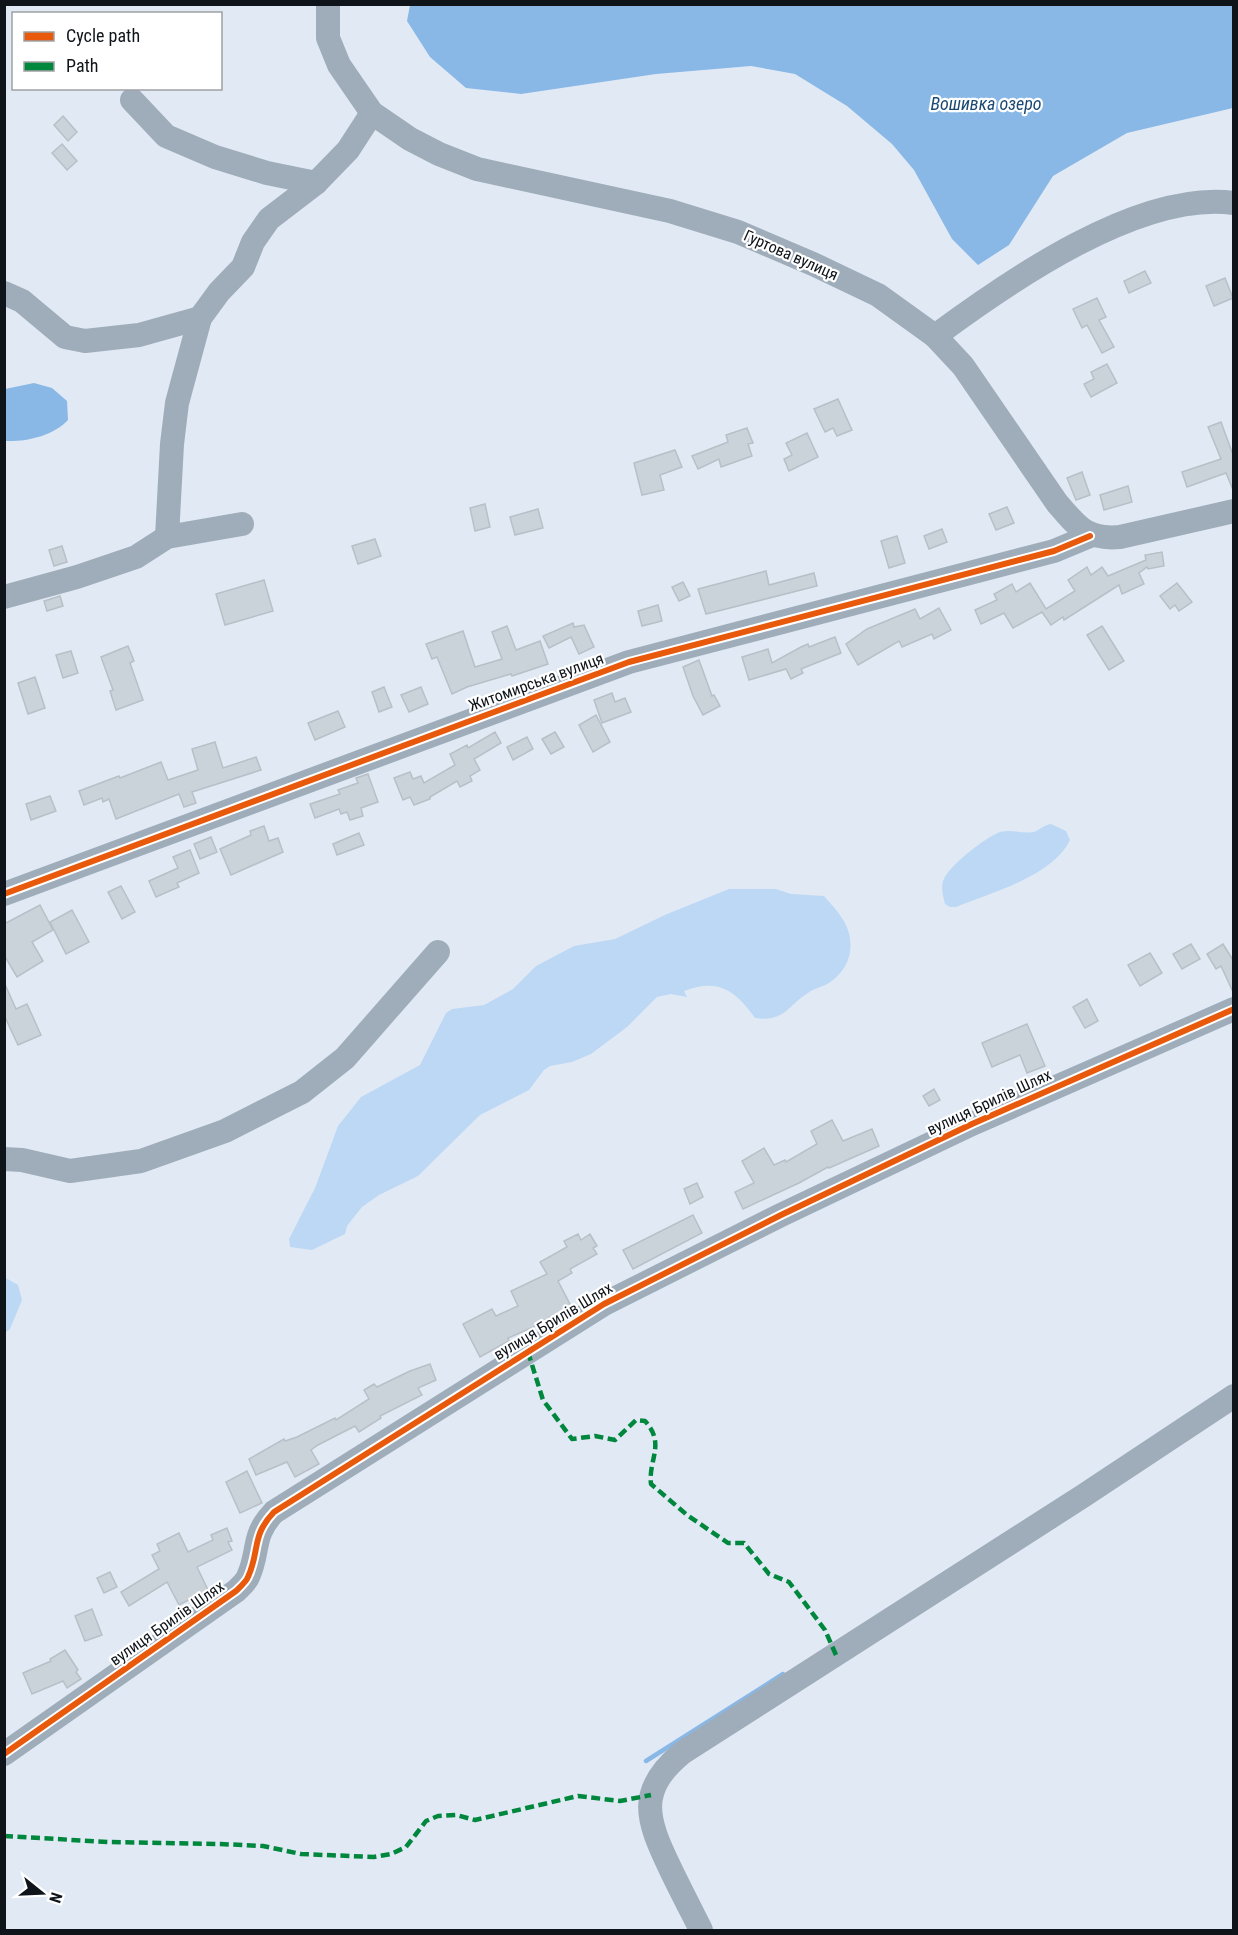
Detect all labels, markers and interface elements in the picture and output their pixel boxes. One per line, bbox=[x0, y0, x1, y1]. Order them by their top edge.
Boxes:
legend bbox=[12, 12, 222, 90]
text: Cycle path bbox=[66, 25, 140, 46]
text: Path bbox=[66, 55, 99, 76]
water label: Вошивка озеро bbox=[930, 93, 1042, 114]
street label: Гуртова вулиця bbox=[741, 226, 841, 284]
street label: Житомирська вулиця bbox=[466, 649, 606, 715]
street label: вулиця Брилів Шлях bbox=[924, 1065, 1054, 1139]
street label: вулиця Брилів Шлях bbox=[490, 1278, 616, 1364]
street label: вулиця Брилів Шлях bbox=[106, 1577, 228, 1669]
north arrow bbox=[12, 1863, 72, 1923]
text: N bbox=[45, 1890, 66, 1905]

